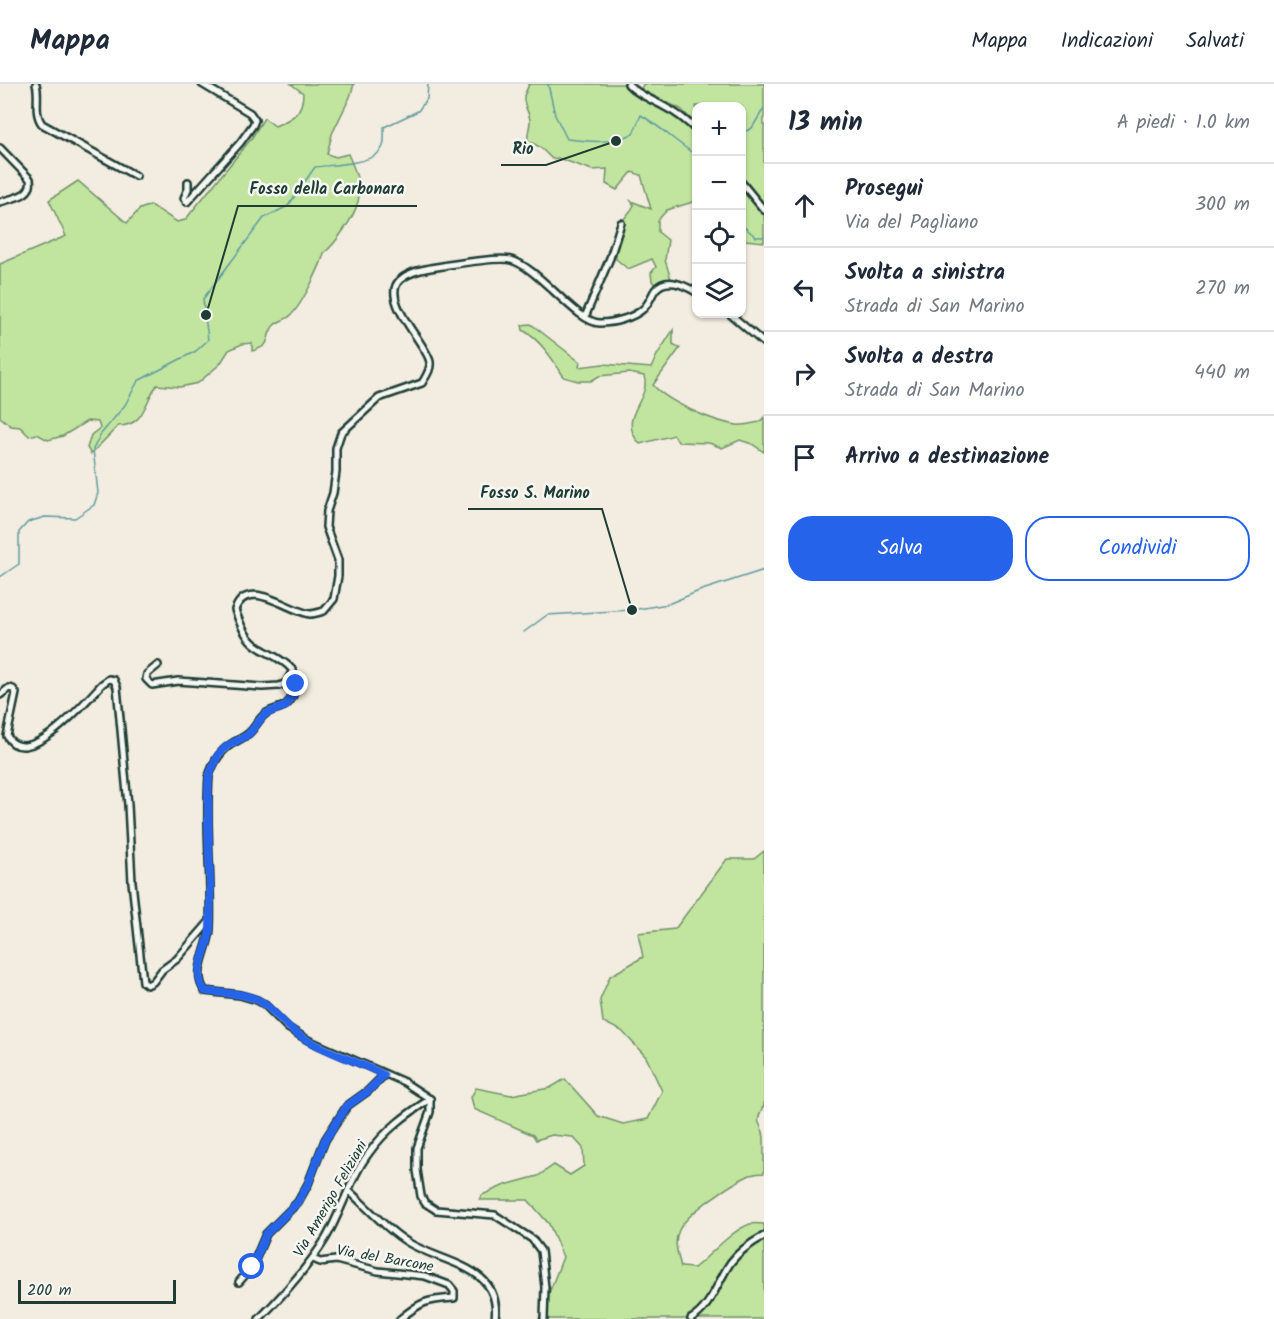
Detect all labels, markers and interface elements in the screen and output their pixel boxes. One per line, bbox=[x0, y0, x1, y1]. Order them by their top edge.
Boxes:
text: Mappa bbox=[30, 19, 110, 64]
text: Mappa bbox=[971, 25, 1028, 58]
text: Indicazioni bbox=[1061, 25, 1153, 58]
text: Salvati bbox=[1186, 25, 1244, 58]
map controls bbox=[692, 102, 746, 318]
button: + bbox=[692, 102, 746, 156]
text: 13 min bbox=[788, 102, 863, 144]
text: A piedi · 1.0 km bbox=[1117, 107, 1250, 139]
callout: Rio bbox=[501, 131, 546, 165]
text: Rio bbox=[512, 137, 534, 162]
button: − bbox=[692, 156, 746, 210]
callout: Fosso della Carbonara bbox=[238, 172, 417, 206]
text: Prosegui bbox=[845, 172, 923, 207]
text: Fosso della Carbonara bbox=[250, 177, 404, 202]
icon: ahead bbox=[788, 189, 821, 222]
text: 300 m bbox=[1195, 189, 1250, 221]
text: Via del Pagliano bbox=[845, 207, 978, 239]
button: locate bbox=[692, 210, 746, 264]
text: Svolta a sinistra bbox=[845, 256, 1005, 291]
button: layers bbox=[692, 264, 746, 318]
icon: left bbox=[788, 273, 821, 306]
text: 270 m bbox=[1195, 273, 1250, 305]
text: Strada di San Marino bbox=[845, 291, 1024, 323]
text: Svolta a destra bbox=[845, 340, 994, 375]
icon: right bbox=[788, 357, 821, 390]
text: 440 m bbox=[1194, 357, 1250, 389]
text: Strada di San Marino bbox=[845, 375, 1024, 407]
text: Arrivo a destinazione bbox=[845, 440, 1049, 475]
icon: arrive bbox=[788, 441, 821, 474]
callout: Fosso S. Marino bbox=[468, 475, 602, 509]
text: Fosso S. Marino bbox=[480, 481, 590, 506]
button: Salva bbox=[788, 516, 1013, 581]
button: Condividi bbox=[1025, 516, 1250, 581]
route end bbox=[282, 670, 308, 696]
street label: Via Amerigo Feliziani bbox=[288, 1135, 375, 1262]
street label: Via del Barcone bbox=[335, 1239, 436, 1279]
route start bbox=[238, 1253, 264, 1279]
scale bar bbox=[18, 1277, 176, 1304]
text: 200 m bbox=[27, 1278, 71, 1303]

